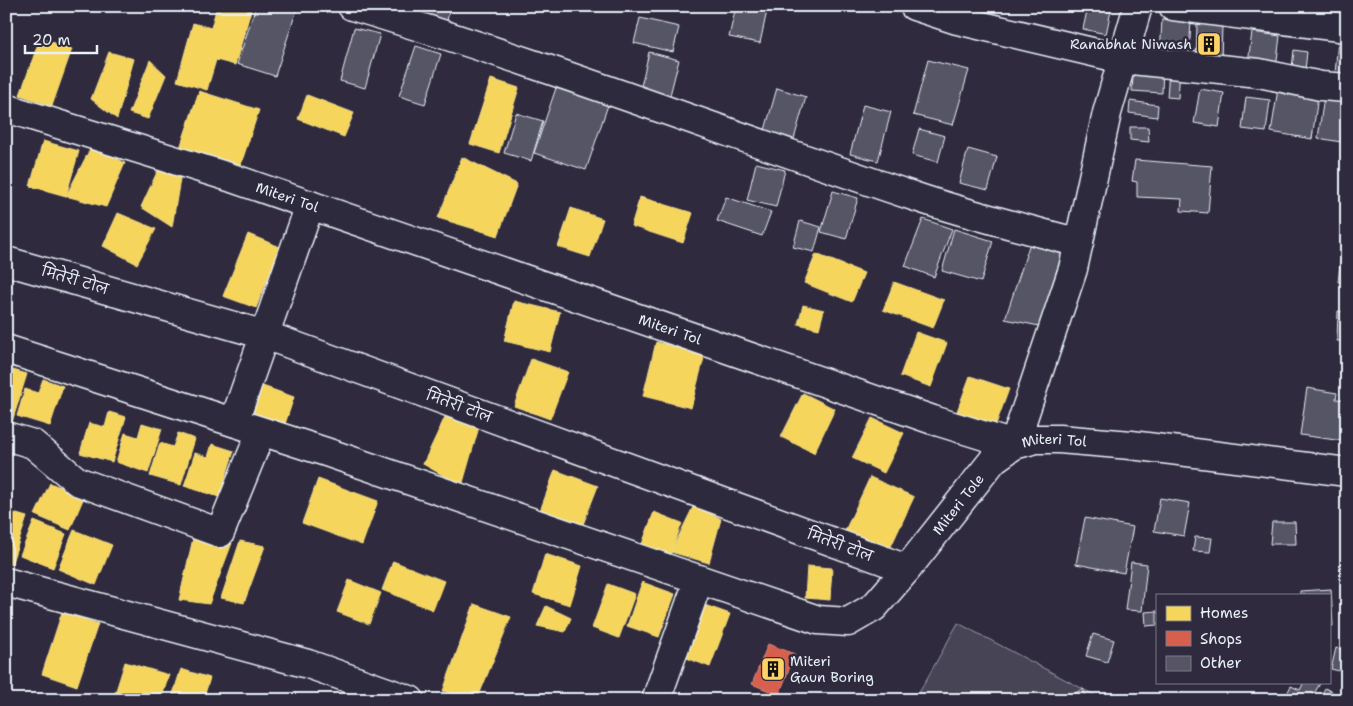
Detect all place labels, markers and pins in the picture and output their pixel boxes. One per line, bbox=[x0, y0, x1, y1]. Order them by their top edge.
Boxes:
building icon: Ranabhat Niwash bbox=[1196, 31, 1222, 57]
place label: Ranabhat Niwash bbox=[1070, 35, 1192, 53]
place label: Miteri Gaun Boring bbox=[790, 652, 874, 686]
building icon: Miteri Gaun Boring bbox=[760, 656, 786, 682]

